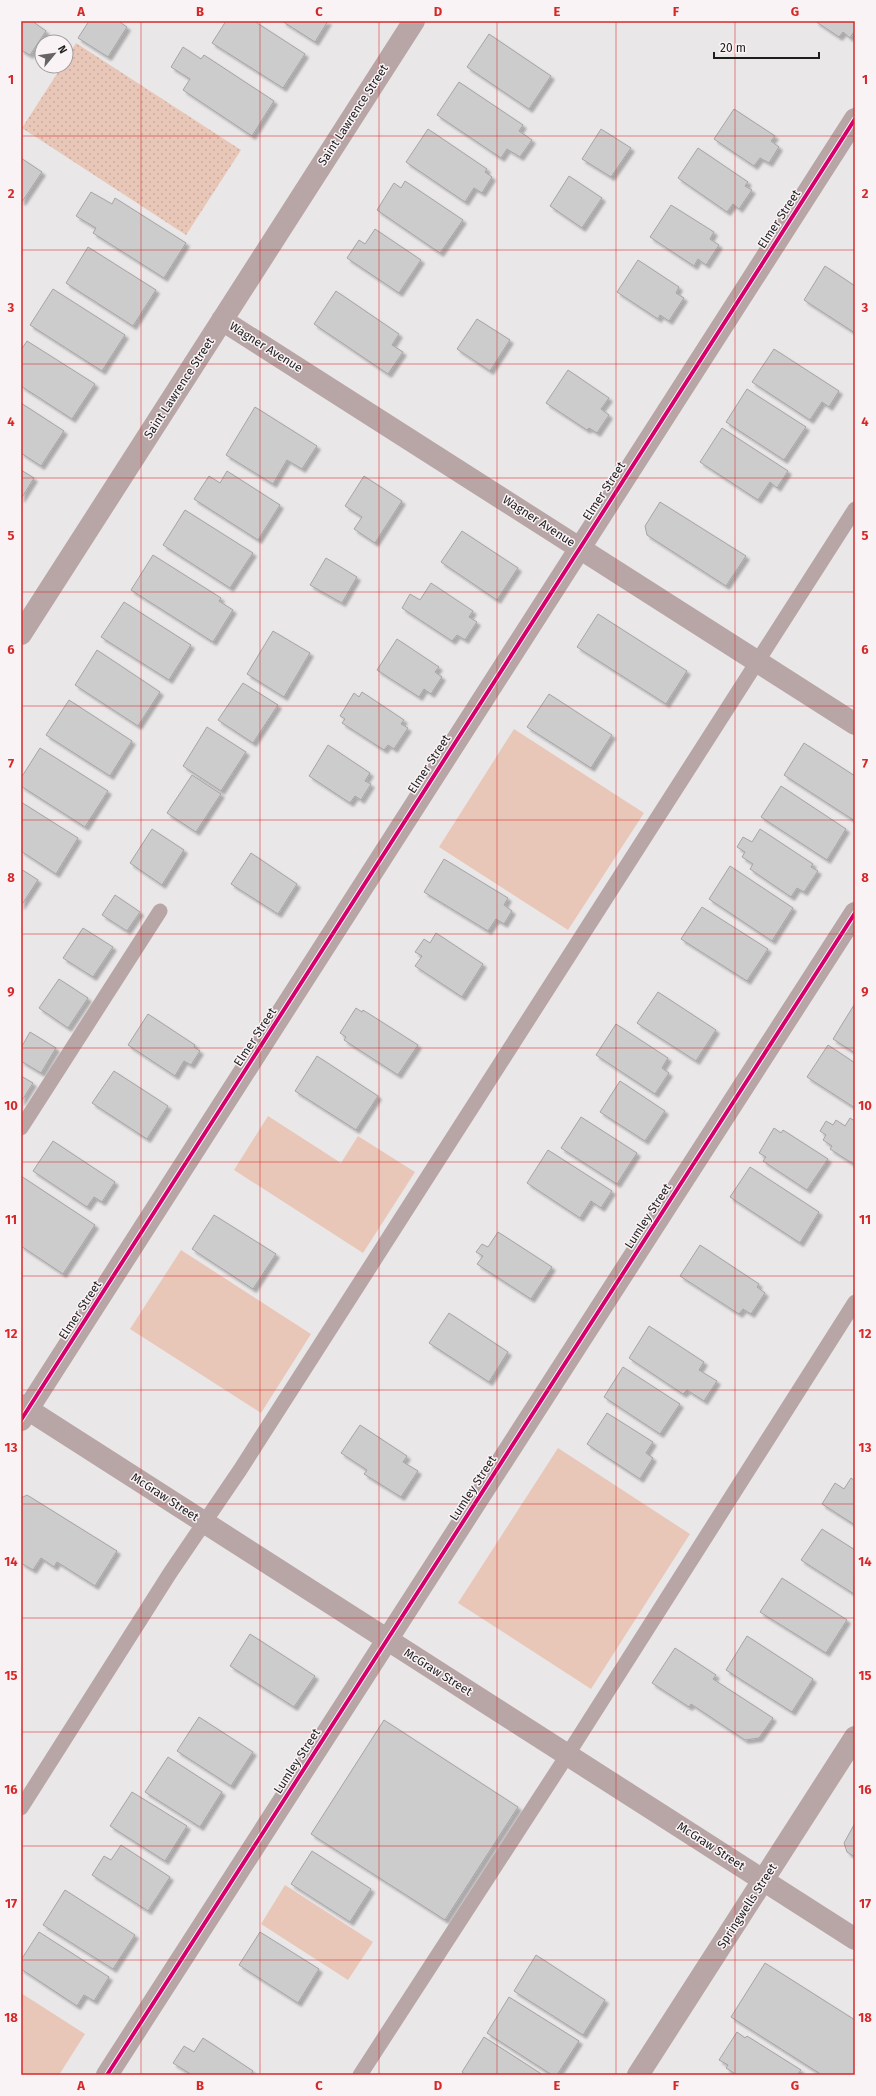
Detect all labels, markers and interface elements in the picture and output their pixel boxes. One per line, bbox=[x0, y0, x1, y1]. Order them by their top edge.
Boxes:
text: A bbox=[76, 4, 85, 19]
text: B bbox=[196, 4, 204, 19]
text: C bbox=[315, 4, 323, 19]
text: D bbox=[434, 4, 443, 19]
text: E bbox=[554, 4, 561, 19]
text: F bbox=[673, 4, 680, 19]
text: G bbox=[791, 4, 799, 19]
north arrow bbox=[34, 34, 74, 74]
scale bar bbox=[714, 34, 819, 60]
text: 20 m bbox=[720, 41, 746, 55]
text: N bbox=[55, 43, 70, 56]
street label: Saint Lawrence Street bbox=[315, 61, 391, 168]
text: 1 bbox=[8, 72, 14, 87]
text: 1 bbox=[862, 72, 868, 87]
text: 2 bbox=[8, 186, 15, 201]
text: 2 bbox=[862, 186, 869, 201]
street label: Elmer Street bbox=[755, 187, 803, 251]
text: 3 bbox=[7, 300, 15, 315]
text: 3 bbox=[861, 300, 869, 315]
street label: Wagner Avenue bbox=[227, 319, 305, 375]
street label: Saint Lawrence Street bbox=[141, 334, 217, 441]
text: 4 bbox=[7, 414, 15, 429]
text: 4 bbox=[861, 414, 869, 429]
street label: Elmer Street bbox=[580, 459, 628, 523]
street label: Wagner Avenue bbox=[500, 492, 578, 550]
text: 5 bbox=[8, 528, 15, 543]
text: 5 bbox=[862, 528, 869, 543]
text: 6 bbox=[7, 642, 15, 657]
text: 6 bbox=[861, 642, 869, 657]
street label: Elmer Street bbox=[405, 732, 453, 796]
text: 7 bbox=[8, 756, 14, 771]
text: 7 bbox=[862, 756, 868, 771]
text: 8 bbox=[7, 870, 15, 885]
text: 8 bbox=[861, 870, 869, 885]
text: 9 bbox=[7, 984, 15, 999]
text: 9 bbox=[861, 984, 869, 999]
street label: Elmer Street bbox=[231, 1005, 279, 1069]
text: 10 bbox=[4, 1098, 18, 1113]
text: 10 bbox=[858, 1098, 872, 1113]
street label: Lumley Street bbox=[622, 1180, 675, 1251]
text: 11 bbox=[5, 1212, 17, 1227]
text: 11 bbox=[859, 1212, 871, 1227]
street label: Elmer Street bbox=[56, 1278, 104, 1342]
text: 12 bbox=[5, 1326, 18, 1341]
text: 12 bbox=[859, 1326, 872, 1341]
text: 13 bbox=[5, 1440, 18, 1455]
text: 13 bbox=[859, 1440, 872, 1455]
street label: Lumley Street bbox=[447, 1452, 500, 1523]
street label: McGraw Street bbox=[129, 1470, 202, 1524]
text: 14 bbox=[4, 1554, 18, 1569]
text: 14 bbox=[858, 1554, 872, 1569]
street label: McGraw Street bbox=[401, 1645, 475, 1699]
text: 15 bbox=[4, 1668, 18, 1683]
text: 15 bbox=[858, 1668, 872, 1683]
street label: Lumley Street bbox=[271, 1725, 324, 1796]
text: 16 bbox=[4, 1782, 18, 1797]
text: 16 bbox=[858, 1782, 872, 1797]
street label: McGraw Street bbox=[675, 1819, 748, 1873]
street label: Springwells Street bbox=[714, 1860, 780, 1951]
text: 17 bbox=[5, 1896, 17, 1911]
text: 17 bbox=[859, 1896, 871, 1911]
text: 18 bbox=[4, 2010, 18, 2025]
text: 18 bbox=[858, 2010, 872, 2025]
text: A bbox=[76, 2078, 85, 2093]
text: B bbox=[196, 2078, 204, 2093]
text: C bbox=[315, 2078, 323, 2093]
text: D bbox=[434, 2078, 443, 2093]
text: E bbox=[554, 2078, 561, 2093]
text: F bbox=[673, 2078, 680, 2093]
text: G bbox=[791, 2078, 799, 2093]

